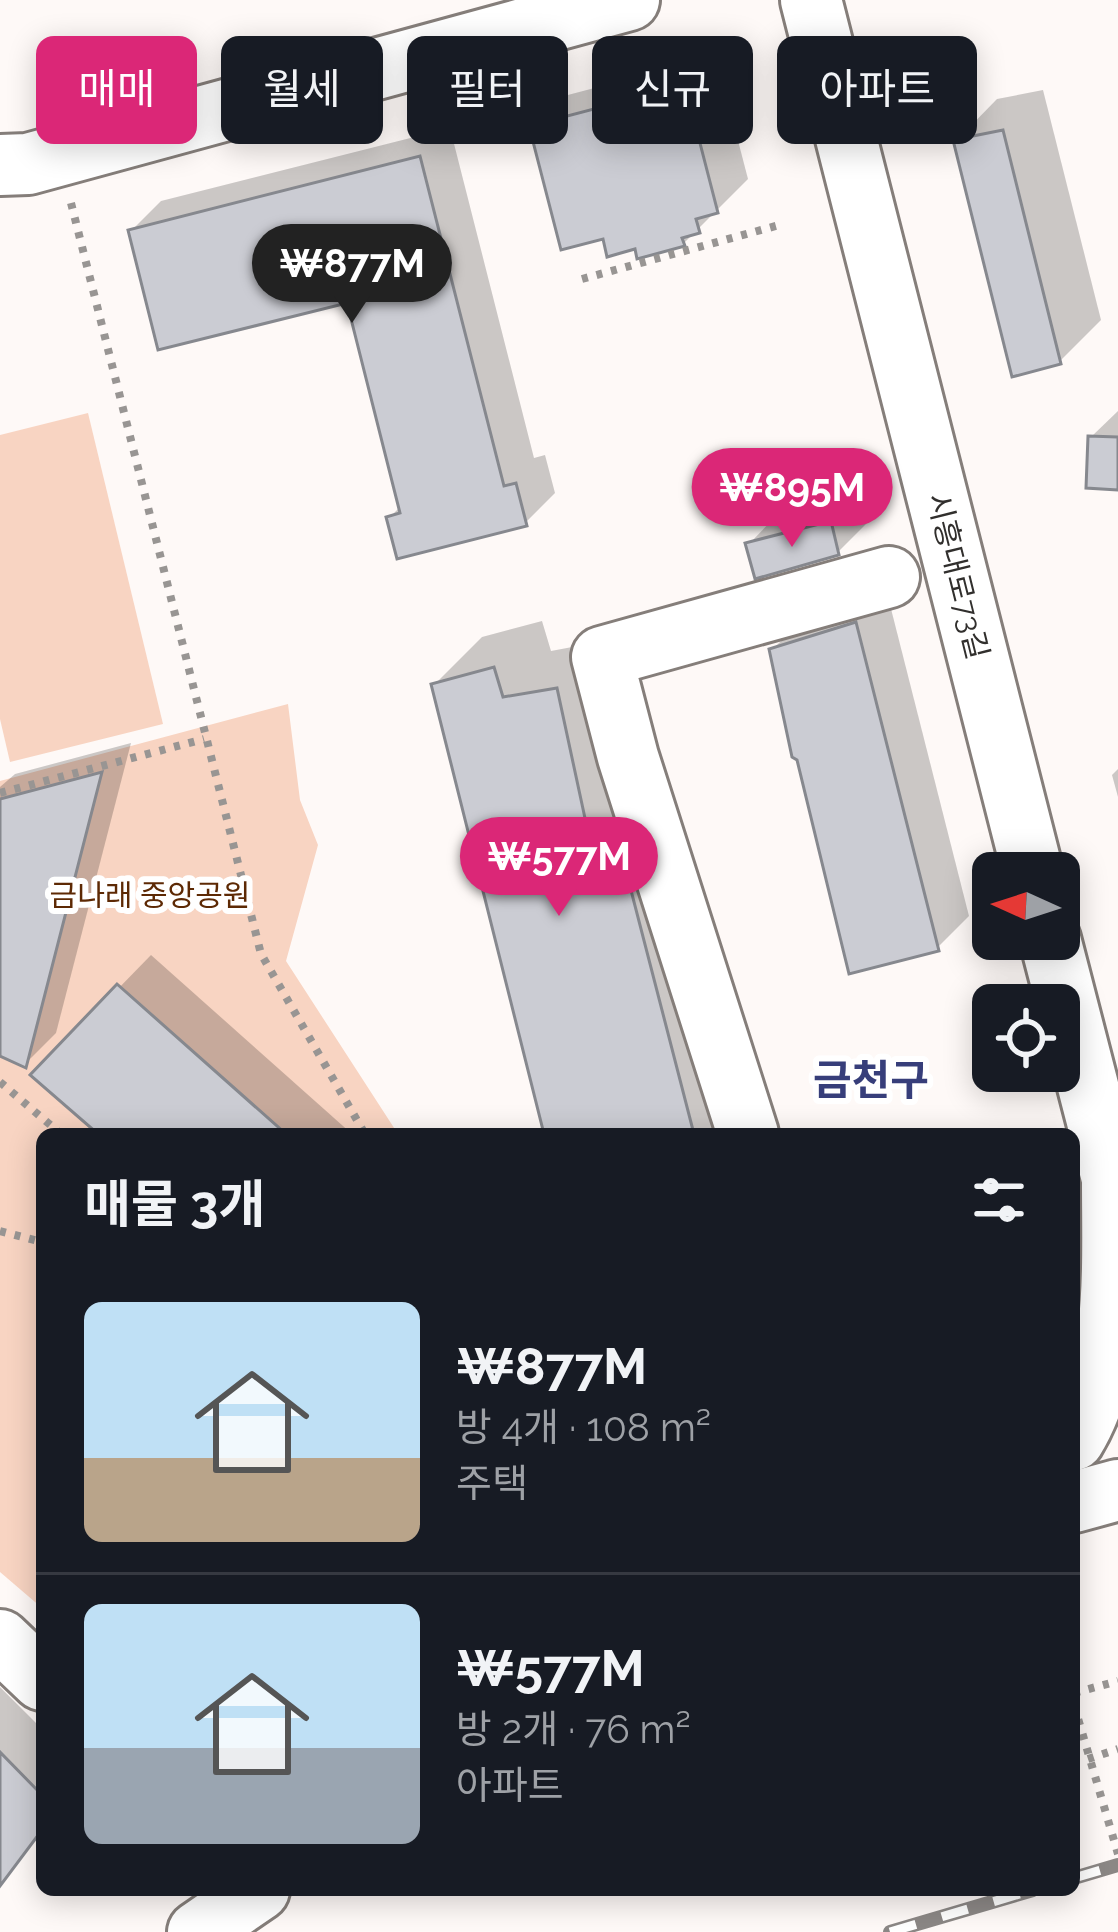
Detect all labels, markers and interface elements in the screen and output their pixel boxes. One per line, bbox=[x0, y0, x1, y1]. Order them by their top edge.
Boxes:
chip: 매매 bbox=[36, 36, 197, 144]
chip: 월세 bbox=[221, 36, 383, 144]
chip: 필터 bbox=[407, 36, 568, 144]
chip: 신규 bbox=[592, 36, 753, 144]
chip: 아파트 bbox=[777, 36, 977, 144]
pin: ₩877M bbox=[268, 224, 436, 326]
text: ₩877M bbox=[279, 240, 425, 286]
pin: ₩895M bbox=[708, 448, 876, 550]
text: ₩895M bbox=[719, 464, 865, 510]
street label: 시흥대로73길 bbox=[920, 489, 996, 663]
pin: ₩577M bbox=[475, 817, 643, 919]
text: ₩577M bbox=[487, 833, 631, 879]
north arrow bbox=[972, 852, 1080, 960]
map controls bbox=[972, 852, 1080, 1092]
park label: 금나래 중앙공원 bbox=[50, 878, 250, 913]
button: locate bbox=[972, 984, 1080, 1092]
district label: 금천구 bbox=[813, 1056, 929, 1105]
icon: filters bbox=[966, 1167, 1032, 1233]
text: 매물 3개 bbox=[84, 1174, 265, 1234]
text: ₩877M bbox=[456, 1336, 647, 1396]
icon: home bbox=[180, 1350, 324, 1494]
text: 방 4개 · 108 m² bbox=[456, 1404, 711, 1450]
text: 주택 bbox=[456, 1460, 528, 1506]
text: ₩577M bbox=[456, 1638, 645, 1698]
icon: home bbox=[180, 1652, 324, 1796]
text: 방 2개 · 76 m² bbox=[456, 1706, 691, 1752]
text: 아파트 bbox=[456, 1762, 564, 1808]

